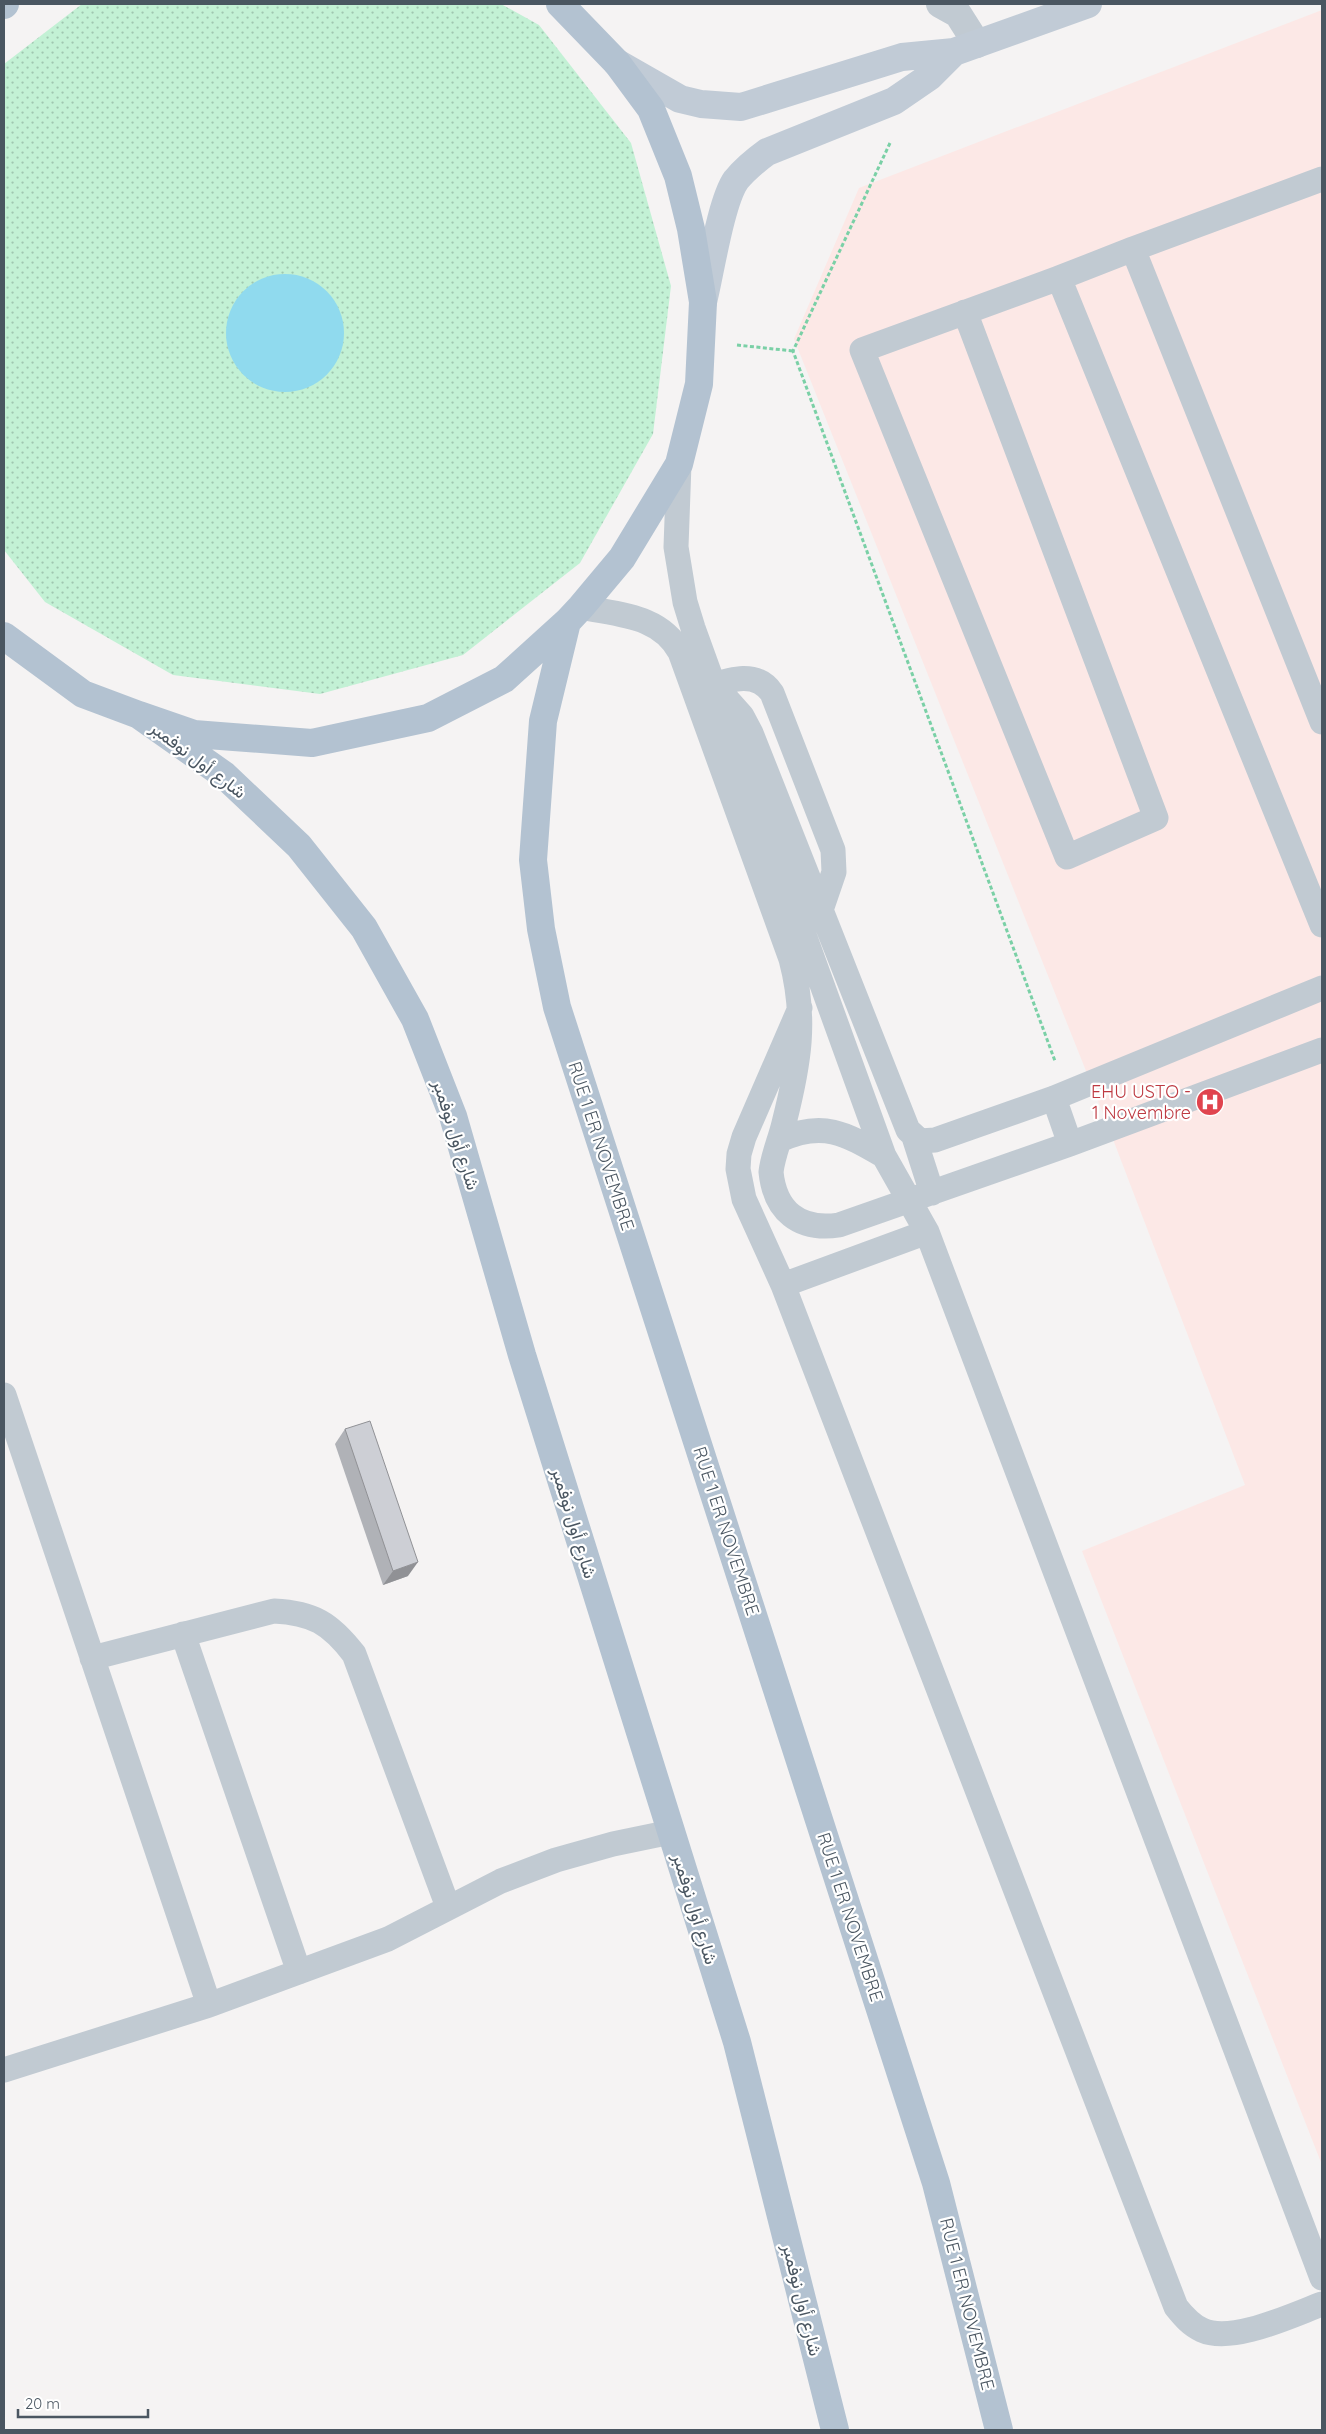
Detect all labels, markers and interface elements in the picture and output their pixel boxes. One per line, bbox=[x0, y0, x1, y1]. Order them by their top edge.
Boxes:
street label: شارع أول نوفمبر bbox=[144, 715, 251, 804]
street label: RUE 1 ER NOVEMBRE bbox=[563, 1058, 640, 1233]
street label: شارع أول نوفمبر bbox=[427, 1076, 485, 1193]
place label: EHU USTO - 1 Novembre bbox=[1091, 1080, 1191, 1124]
hospital icon: EHU USTO - 1 Novembre bbox=[1195, 1087, 1225, 1117]
street label: RUE 1 ER NOVEMBRE bbox=[688, 1443, 765, 1618]
street label: شارع أول نوفمبر bbox=[545, 1464, 602, 1581]
street label: RUE 1 ER NOVEMBRE bbox=[812, 1829, 889, 2004]
street label: شارع أول نوفمبر bbox=[666, 1850, 723, 1967]
street label: RUE 1 ER NOVEMBRE bbox=[935, 2215, 1000, 2392]
street label: شارع أول نوفمبر bbox=[776, 2241, 828, 2358]
scale bar bbox=[18, 2386, 148, 2418]
text: 20 m bbox=[25, 2394, 60, 2413]

